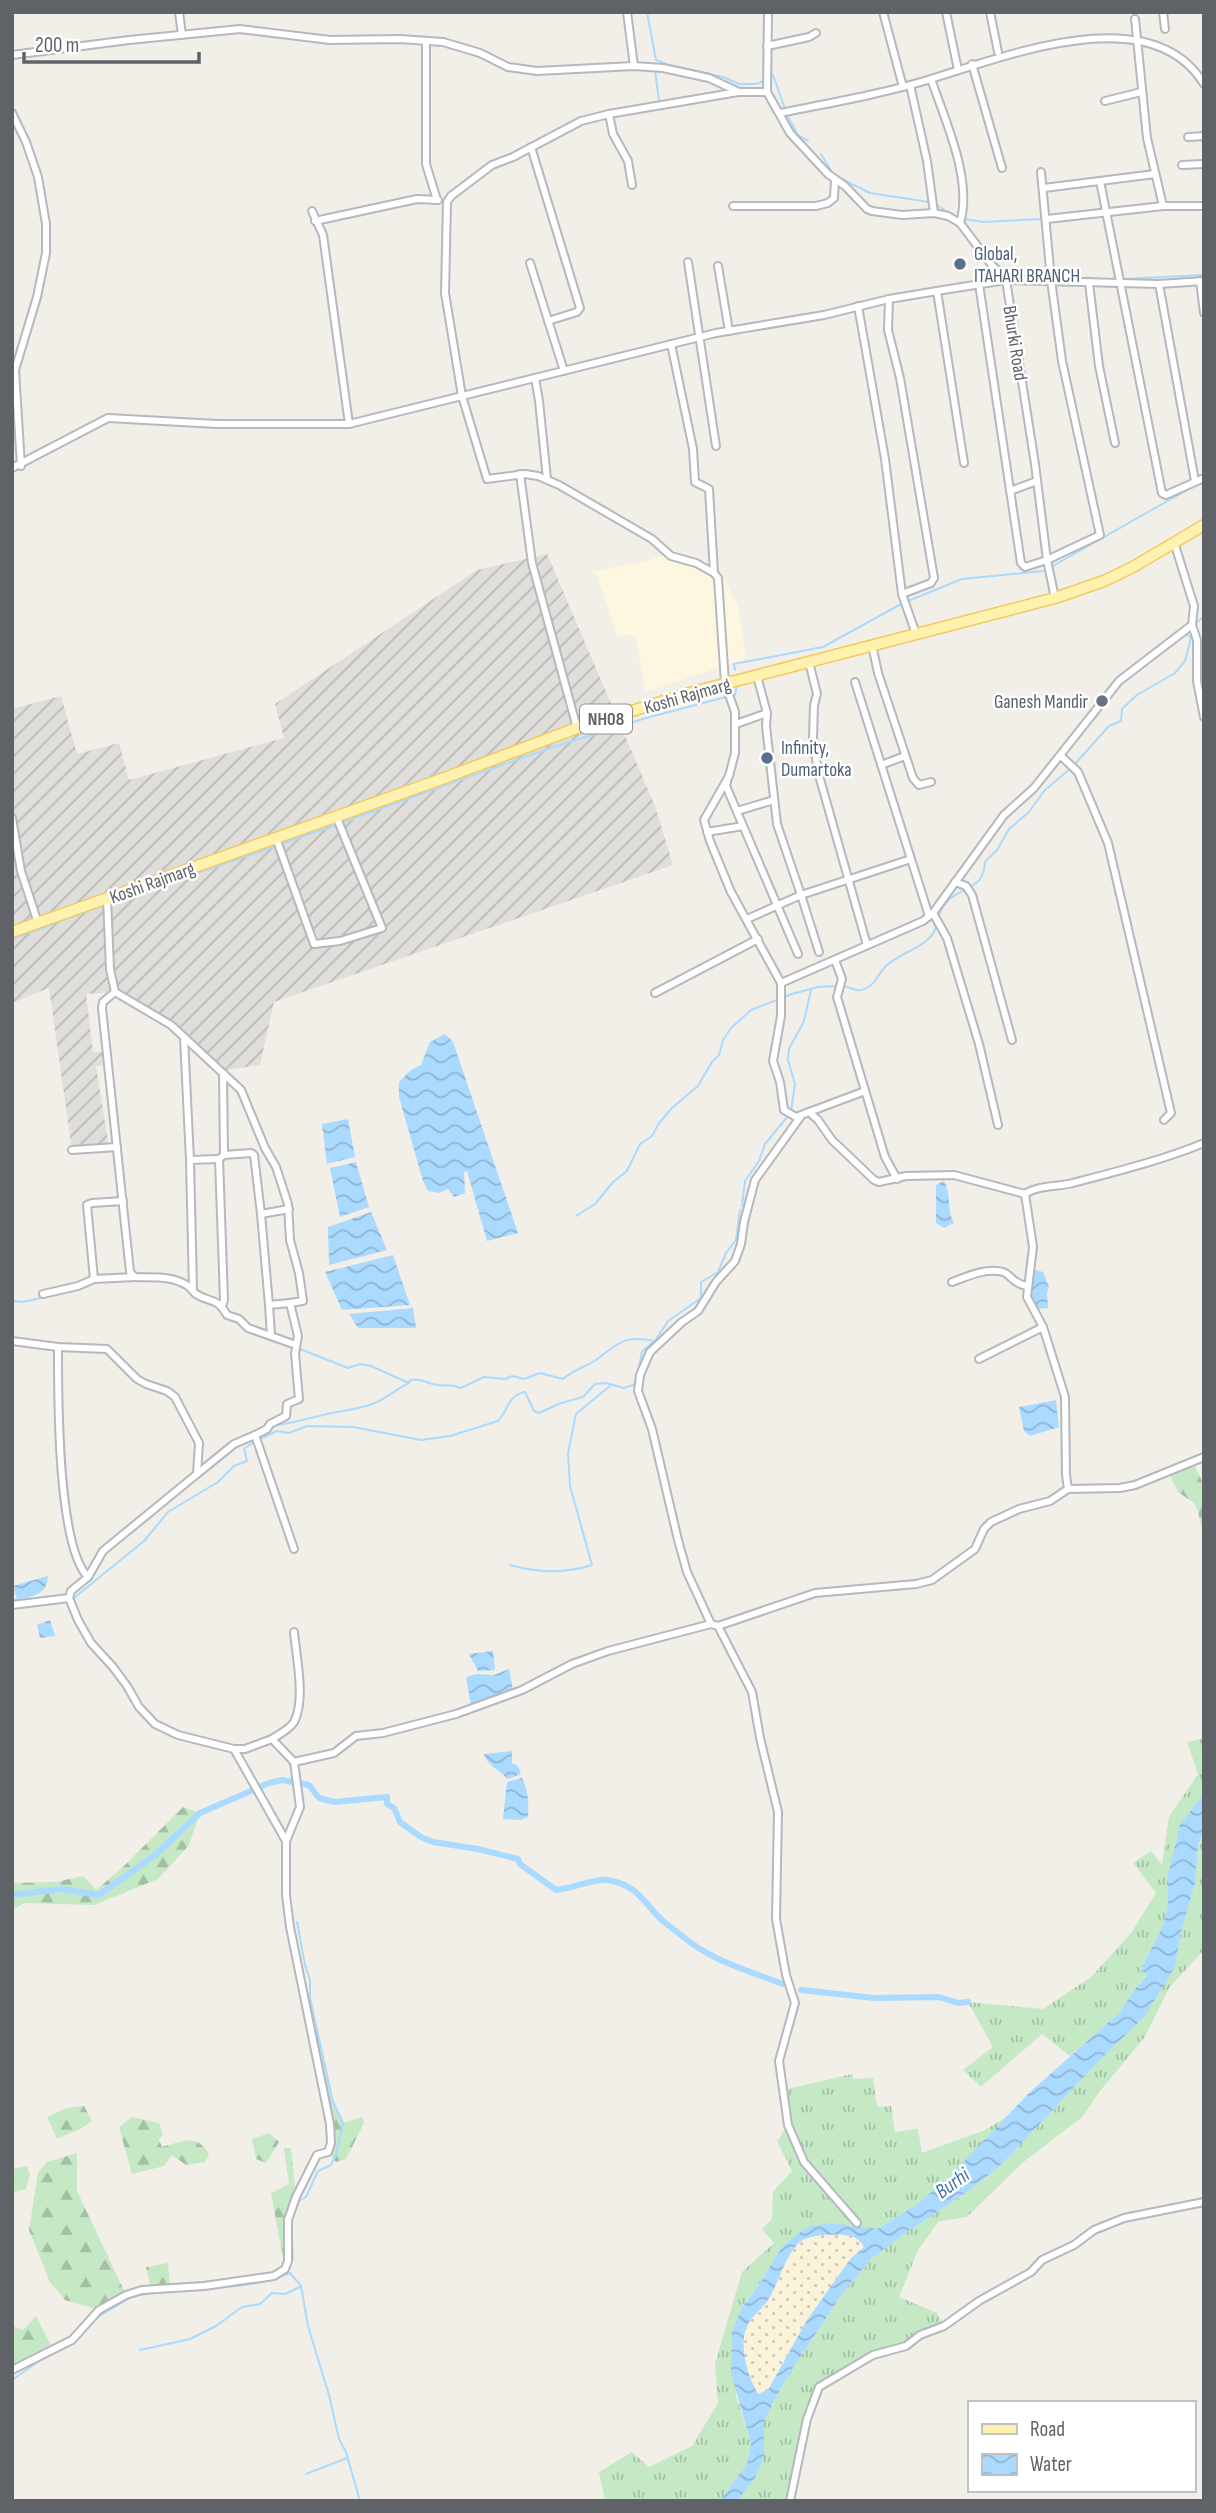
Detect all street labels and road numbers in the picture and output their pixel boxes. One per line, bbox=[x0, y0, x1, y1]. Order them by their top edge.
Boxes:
street label: Bhurki Road bbox=[997, 304, 1032, 382]
street label: Koshi Rajmarg bbox=[641, 673, 734, 720]
road number: NH08 bbox=[580, 704, 632, 734]
street label: Koshi Rajmarg bbox=[107, 857, 199, 909]

